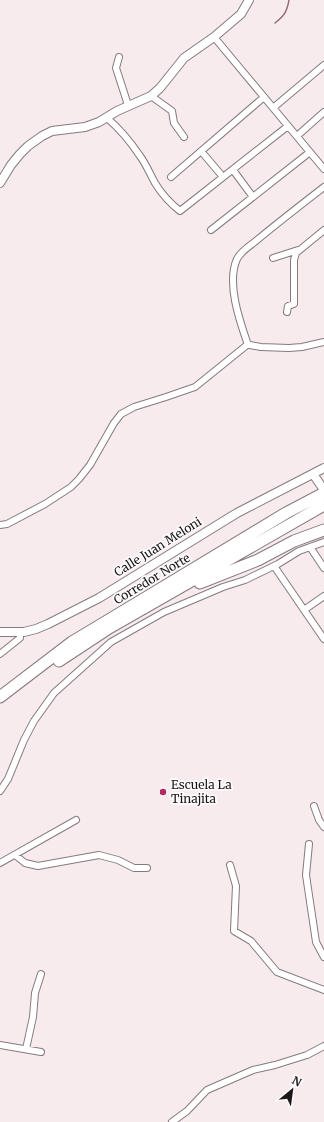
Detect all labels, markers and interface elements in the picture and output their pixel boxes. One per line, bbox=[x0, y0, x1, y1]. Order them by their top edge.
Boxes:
street label: Calle Juan Meloni bbox=[111, 514, 204, 580]
street label: Corredor Norte bbox=[111, 550, 193, 607]
place label: Escuela La Tinajita bbox=[171, 777, 232, 806]
marker: Escuela La Tinajita bbox=[158, 787, 168, 797]
north arrow bbox=[272, 1070, 312, 1110]
text: N bbox=[290, 1073, 304, 1090]

